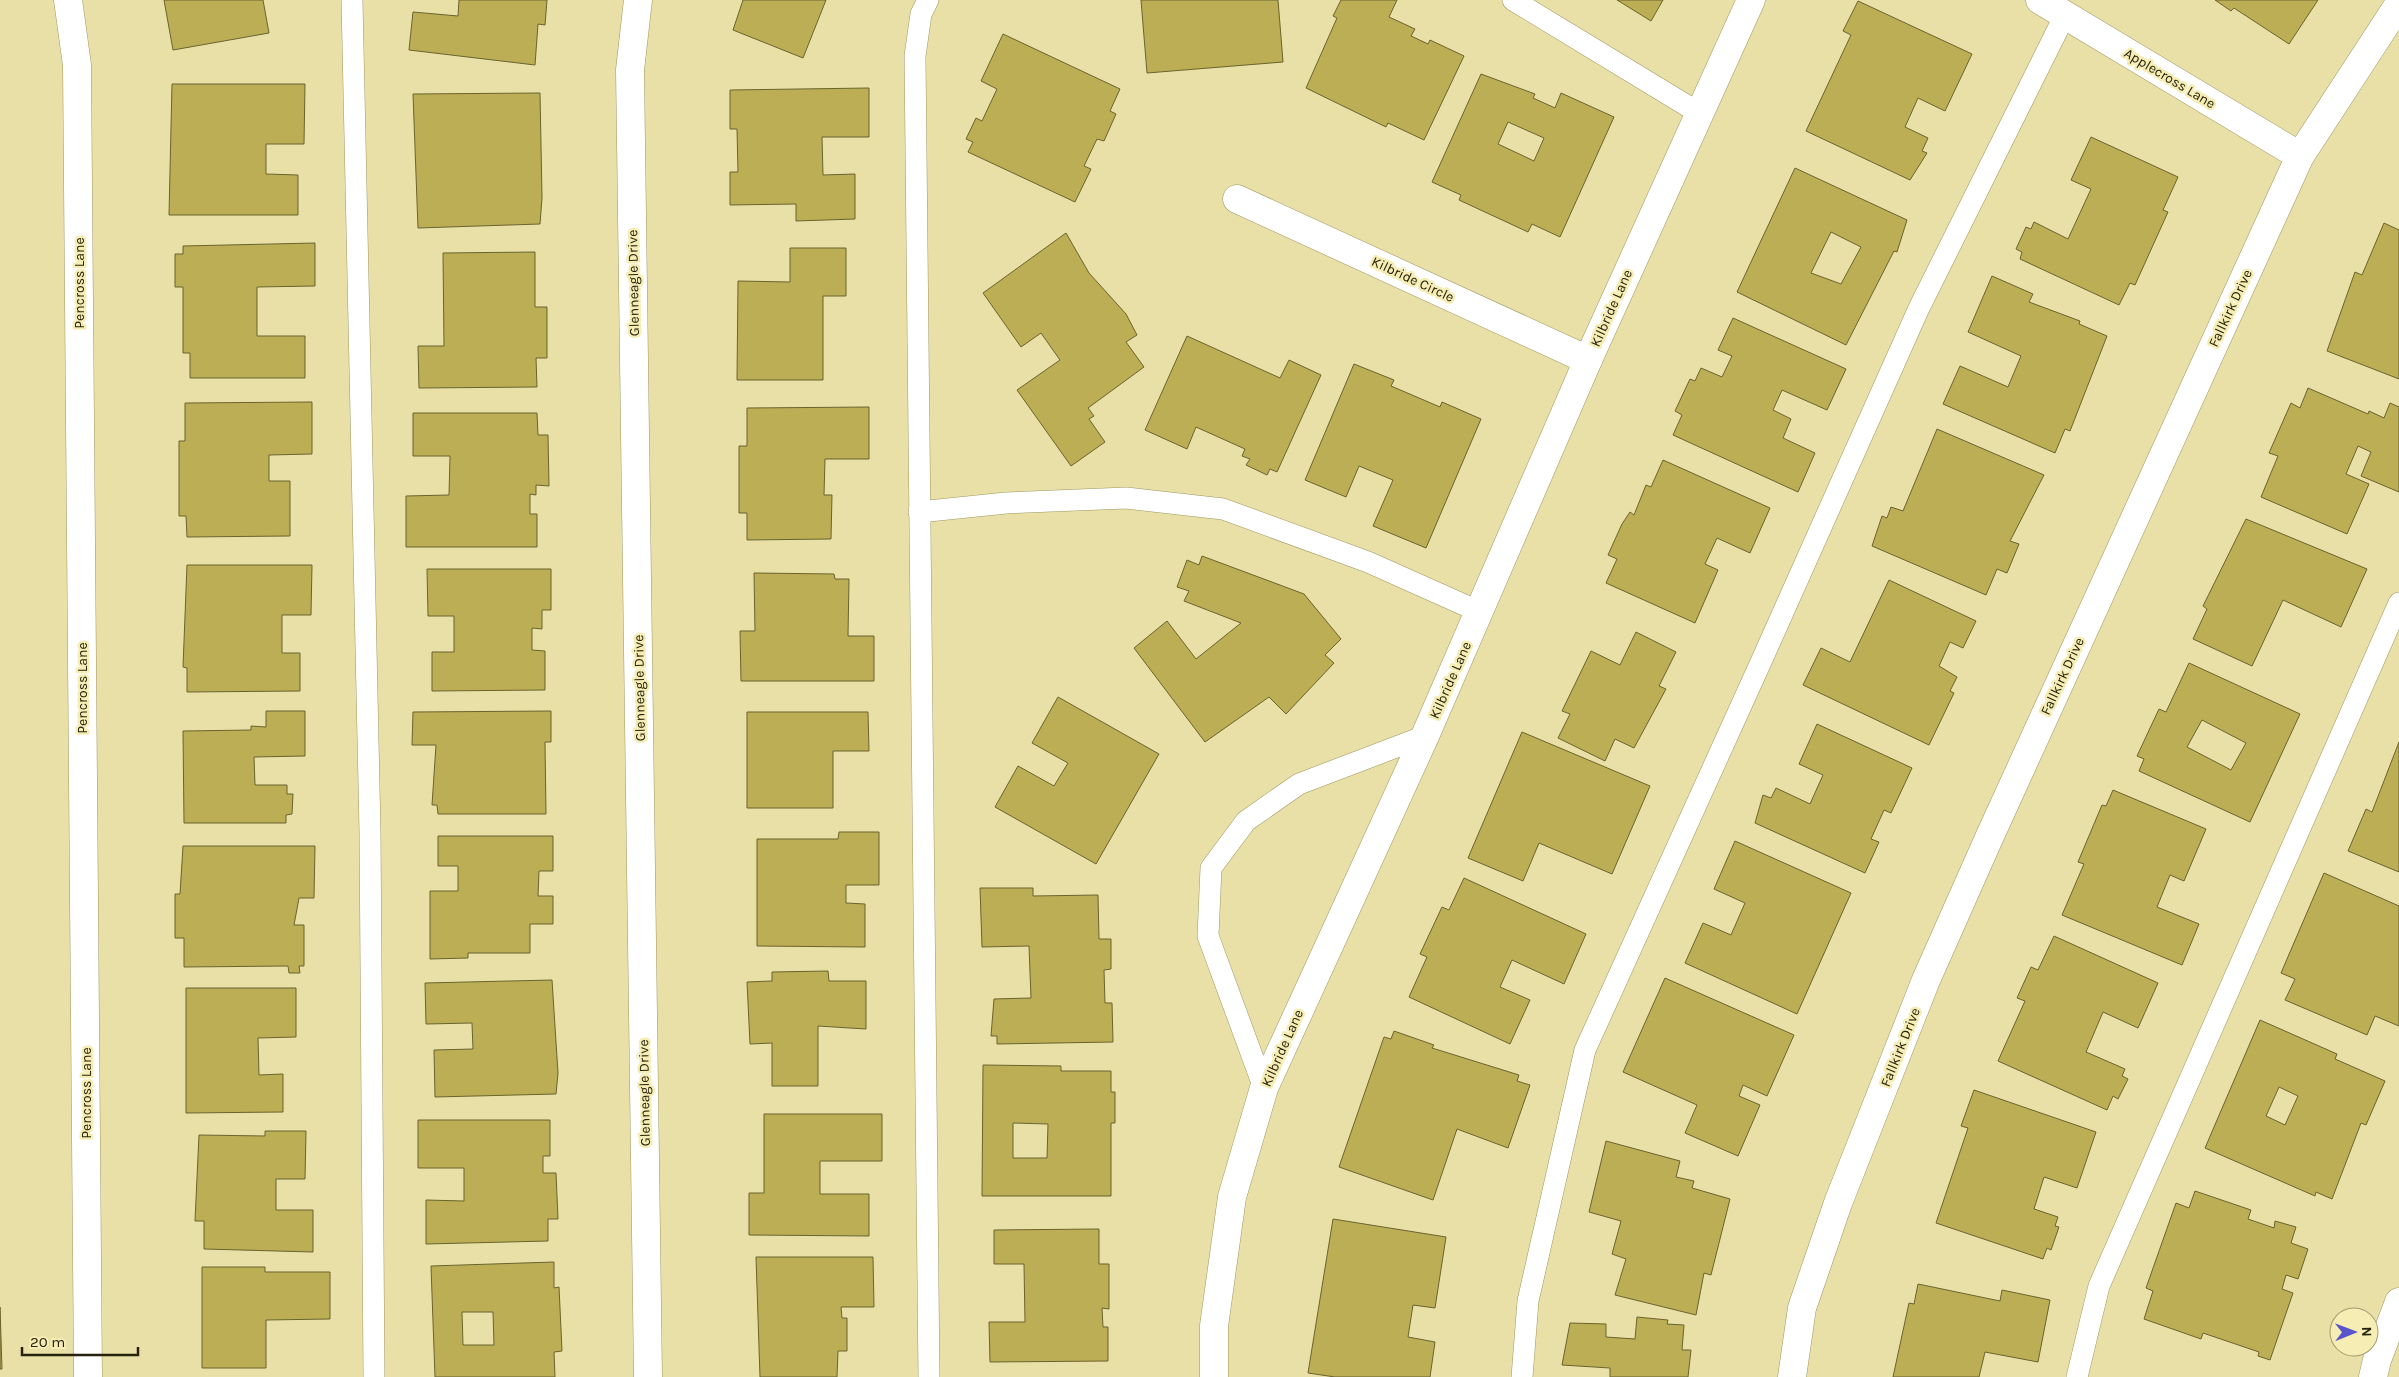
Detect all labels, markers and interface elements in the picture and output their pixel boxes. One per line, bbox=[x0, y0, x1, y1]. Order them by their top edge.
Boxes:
street label: Applecross Lane bbox=[2121, 45, 2218, 112]
street label: Glenneagle Drive bbox=[624, 229, 643, 337]
street label: Pencross Lane bbox=[71, 237, 88, 329]
street label: Kilbride Circle bbox=[1369, 253, 1457, 306]
street label: Kilbride Lane bbox=[1587, 267, 1636, 349]
street label: Fallkirk Drive bbox=[2205, 267, 2256, 350]
street label: Glenneagle Drive bbox=[630, 634, 649, 742]
street label: Fallkirk Drive bbox=[2037, 635, 2088, 718]
street label: Kilbride Lane bbox=[1426, 639, 1475, 721]
street label: Pencross Lane bbox=[74, 642, 91, 734]
street label: Fallkirk Drive bbox=[1877, 1005, 1924, 1089]
street label: Kilbride Lane bbox=[1258, 1007, 1307, 1089]
street label: Glenneagle Drive bbox=[635, 1039, 654, 1147]
street label: Pencross Lane bbox=[78, 1047, 95, 1139]
north arrow bbox=[2329, 1307, 2379, 1357]
scale bar bbox=[22, 1324, 139, 1356]
text: N bbox=[2358, 1327, 2375, 1337]
text: 20 m bbox=[30, 1333, 65, 1351]

